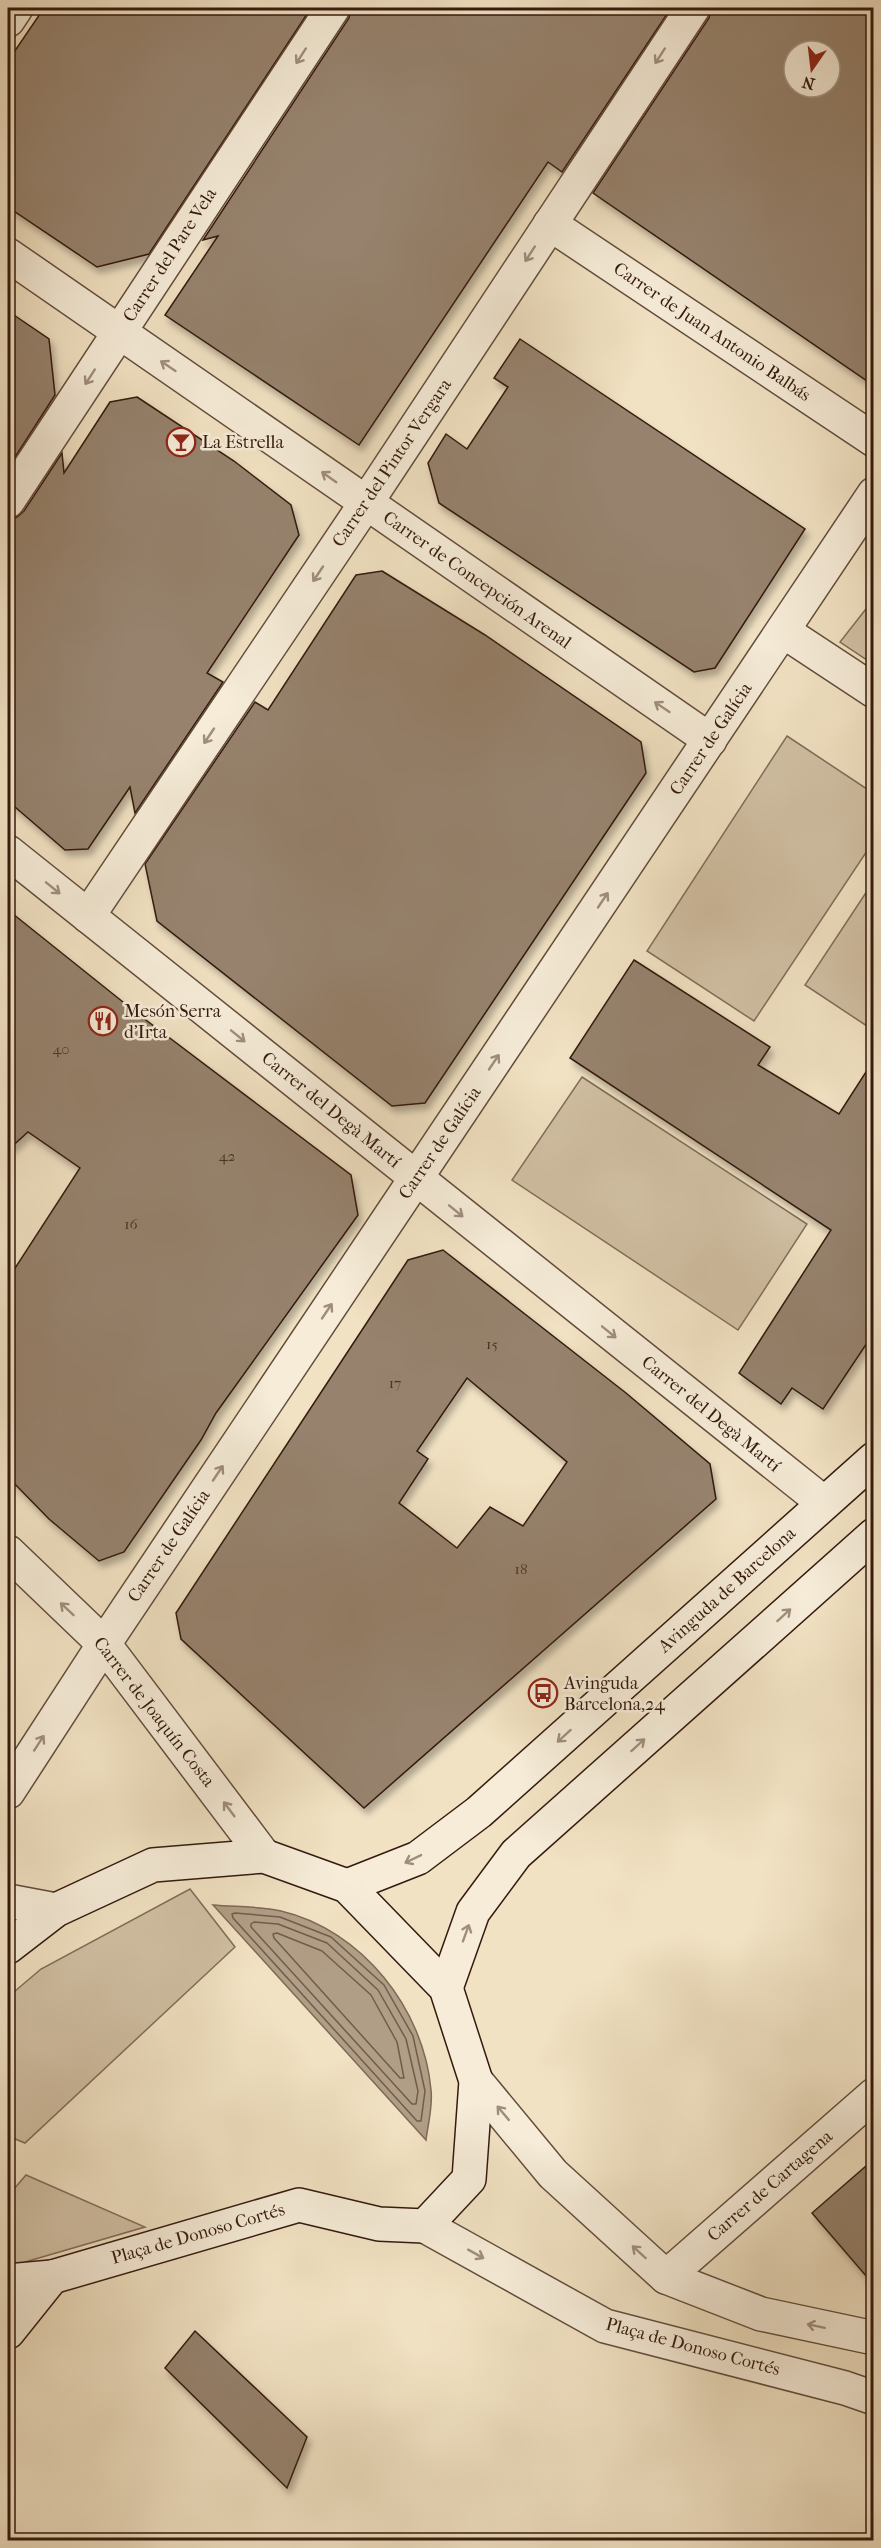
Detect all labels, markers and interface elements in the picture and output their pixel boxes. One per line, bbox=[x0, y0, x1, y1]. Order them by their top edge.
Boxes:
north arrow bbox=[782, 39, 842, 99]
one-way arrow bbox=[294, 48, 307, 65]
one-way arrow bbox=[654, 48, 667, 65]
text: N bbox=[799, 72, 817, 94]
street label: Carrer del Pare Vela bbox=[119, 183, 222, 326]
one-way arrow bbox=[524, 245, 536, 262]
street label: Carrer de Juan Antonio Balbás bbox=[609, 258, 815, 406]
one-way arrow bbox=[161, 360, 177, 372]
one-way arrow bbox=[83, 368, 95, 385]
street label: Carrer del Pintor Vergara bbox=[328, 374, 456, 551]
bar icon: La Estrella bbox=[165, 426, 197, 458]
place label: La Estrella bbox=[202, 432, 284, 453]
one-way arrow bbox=[321, 471, 338, 483]
street label: Carrer de Concepción Arenal bbox=[379, 507, 575, 653]
one-way arrow bbox=[312, 566, 324, 582]
street label: Carrer de Galícia bbox=[666, 678, 757, 799]
one-way arrow bbox=[655, 701, 671, 713]
one-way arrow bbox=[203, 727, 215, 744]
one-way arrow bbox=[45, 882, 61, 895]
one-way arrow bbox=[597, 892, 609, 909]
place label: Mesón Serra d'Irta bbox=[124, 1001, 222, 1043]
restaurant icon: Mesón Serra d'Irta bbox=[87, 1005, 119, 1037]
one-way arrow bbox=[230, 1030, 246, 1043]
house number: 40 bbox=[52, 1040, 70, 1058]
street label: Carrer del Degà Martí bbox=[257, 1048, 405, 1173]
one-way arrow bbox=[488, 1054, 500, 1070]
street label: Carrer de Galícia bbox=[395, 1082, 486, 1203]
house number: 42 bbox=[219, 1147, 236, 1165]
one-way arrow bbox=[448, 1204, 464, 1217]
house number: 16 bbox=[124, 1215, 139, 1233]
one-way arrow bbox=[321, 1303, 333, 1320]
one-way arrow bbox=[601, 1326, 617, 1339]
house number: 15 bbox=[486, 1335, 498, 1353]
street label: Carrer del Degà Martí bbox=[637, 1352, 785, 1477]
house number: 17 bbox=[389, 1374, 401, 1392]
one-way arrow bbox=[213, 1465, 225, 1482]
street label: Carrer de Galícia bbox=[124, 1485, 215, 1606]
street label: Avinguda de Barcelona bbox=[653, 1522, 801, 1658]
house number: 18 bbox=[515, 1560, 527, 1578]
one-way arrow bbox=[60, 1602, 75, 1616]
one-way arrow bbox=[776, 1608, 791, 1622]
street label: Carrer de Joaquín Costa bbox=[89, 1633, 219, 1792]
place label: Avinguda Barcelona,24 bbox=[563, 1673, 665, 1715]
bus stop icon: Avinguda Barcelona,24 bbox=[527, 1677, 559, 1709]
one-way arrow bbox=[557, 1729, 572, 1743]
one-way arrow bbox=[34, 1735, 46, 1752]
one-way arrow bbox=[631, 1738, 646, 1752]
one-way arrow bbox=[223, 1802, 235, 1818]
one-way arrow bbox=[405, 1853, 423, 1865]
one-way arrow bbox=[461, 1924, 472, 1943]
one-way arrow bbox=[496, 2106, 510, 2121]
street label: Carrer de Cartagena bbox=[703, 2126, 837, 2246]
street label: Plaça de Donoso Cortés bbox=[109, 2199, 288, 2269]
one-way arrow bbox=[632, 2245, 647, 2259]
one-way arrow bbox=[467, 2249, 484, 2261]
street label: Plaça de Donoso Cortés bbox=[604, 2314, 783, 2380]
one-way arrow bbox=[807, 2320, 827, 2331]

